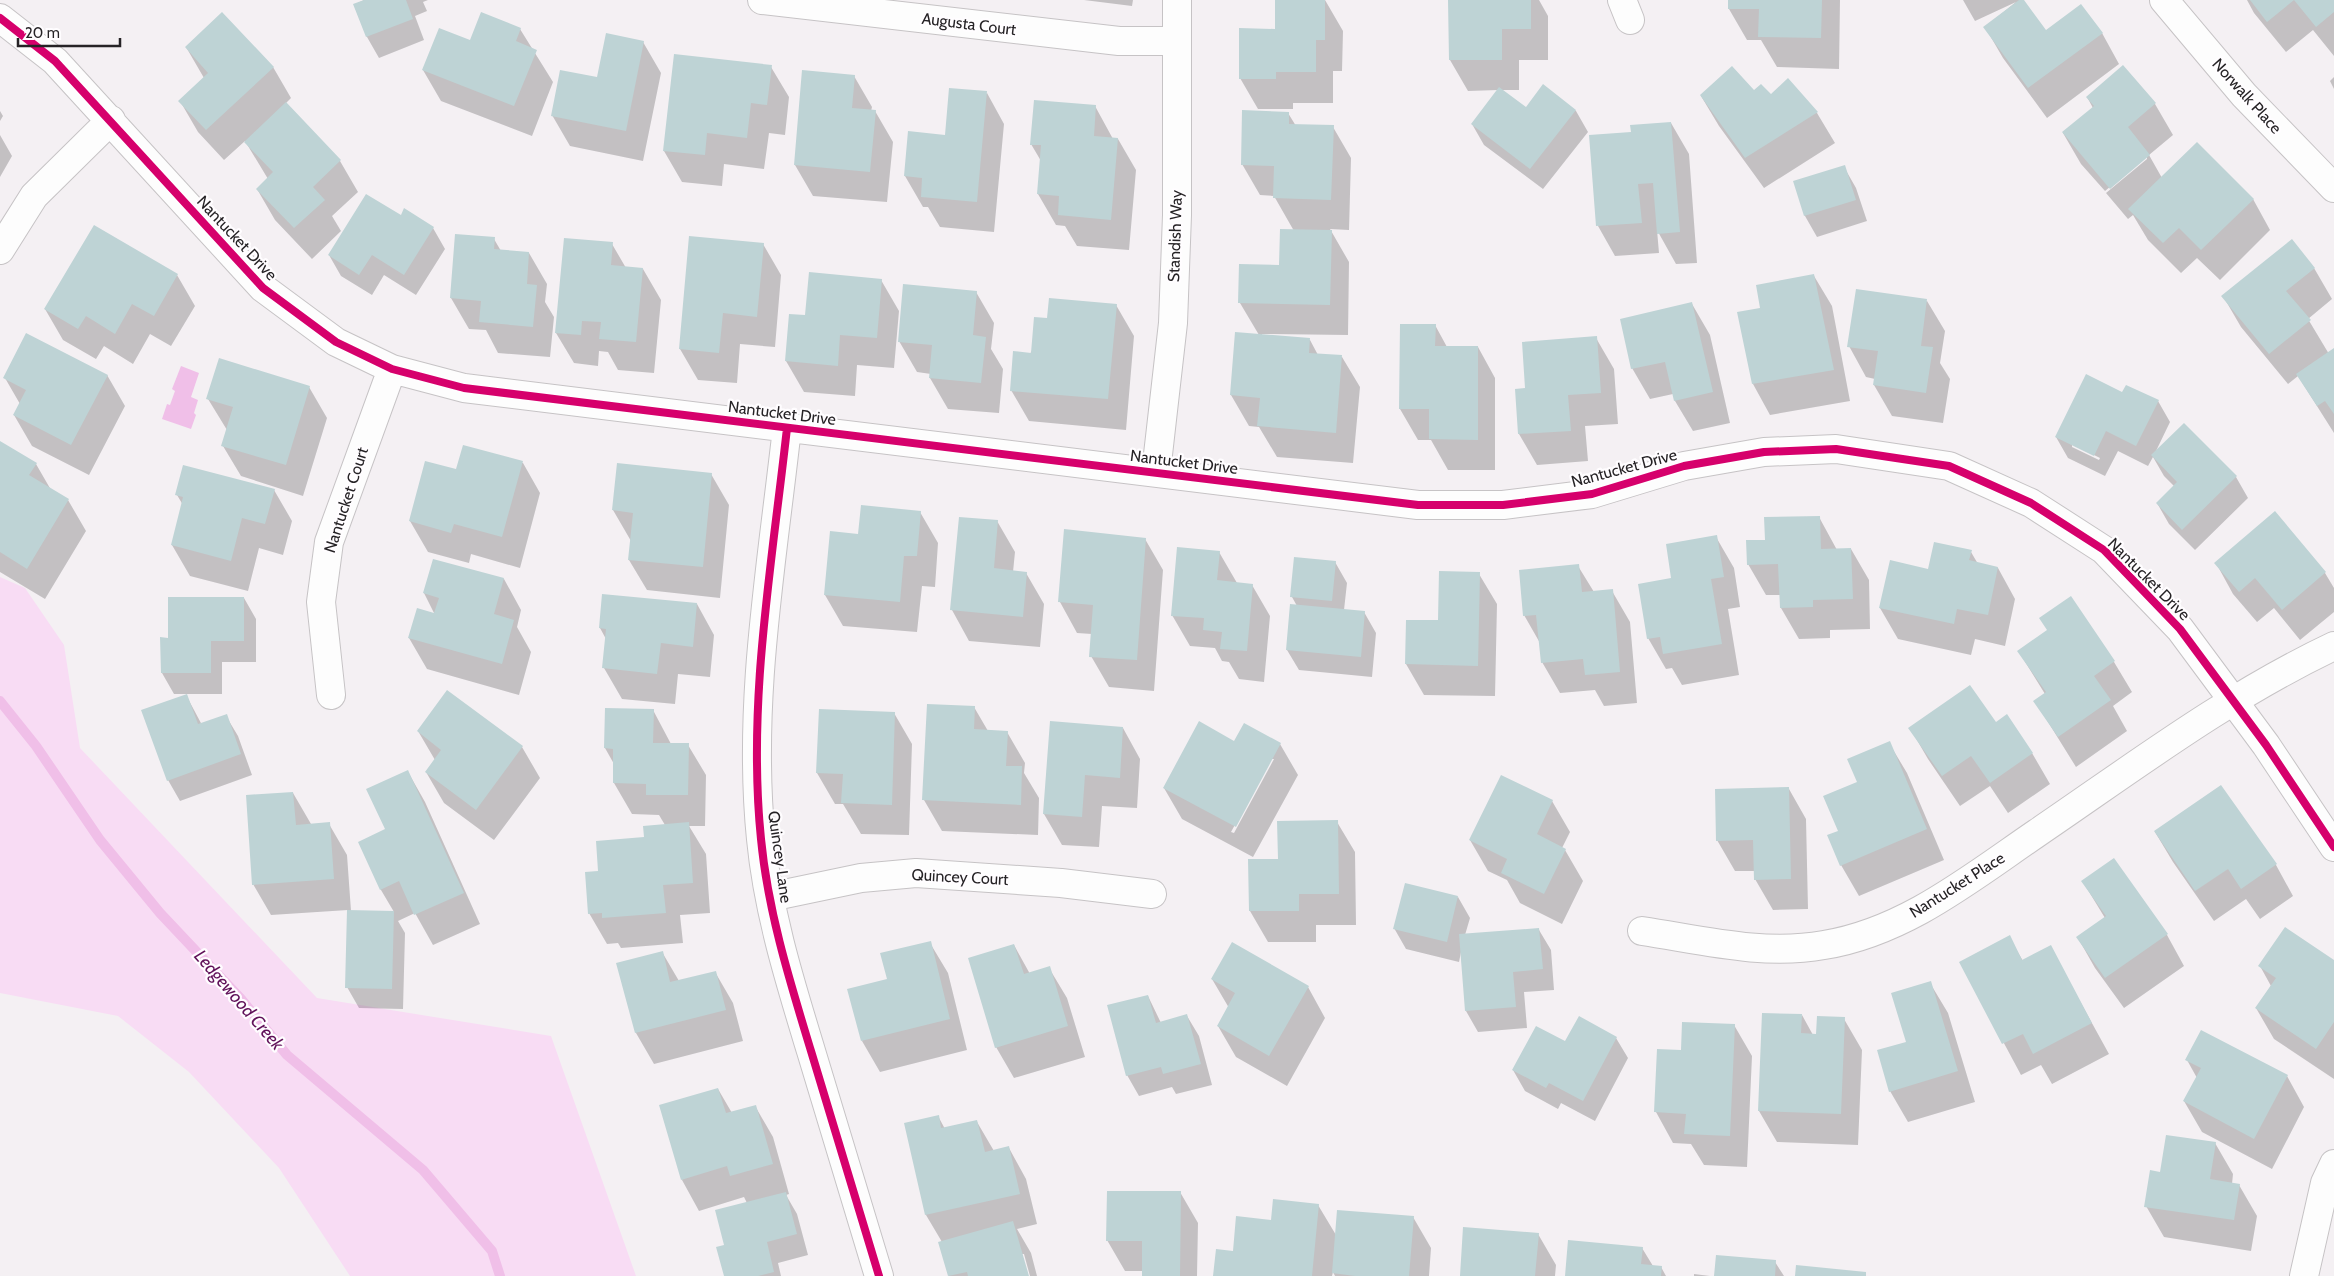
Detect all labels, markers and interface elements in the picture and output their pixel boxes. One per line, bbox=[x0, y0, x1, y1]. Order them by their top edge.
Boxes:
street label: Augusta Court bbox=[921, 9, 1018, 39]
scale bar bbox=[18, 15, 120, 47]
text: 20 m bbox=[25, 24, 60, 42]
street label: Norwalk Place bbox=[2208, 55, 2286, 137]
street label: Standish Way bbox=[1164, 190, 1186, 282]
street label: Nantucket Drive bbox=[193, 192, 281, 284]
street label: Nantucket Drive bbox=[727, 397, 837, 429]
street label: Nantucket Court bbox=[320, 444, 372, 555]
street label: Nantucket Drive bbox=[1569, 445, 1679, 491]
street label: Nantucket Drive bbox=[1129, 446, 1239, 478]
street label: Nantucket Drive bbox=[2104, 534, 2194, 624]
street label: Quincey Lane bbox=[764, 810, 796, 904]
street label: Nantucket Place bbox=[1906, 848, 2008, 922]
street label: Quincey Court bbox=[911, 865, 1010, 889]
water label: Ledgewood Creek bbox=[190, 945, 289, 1056]

